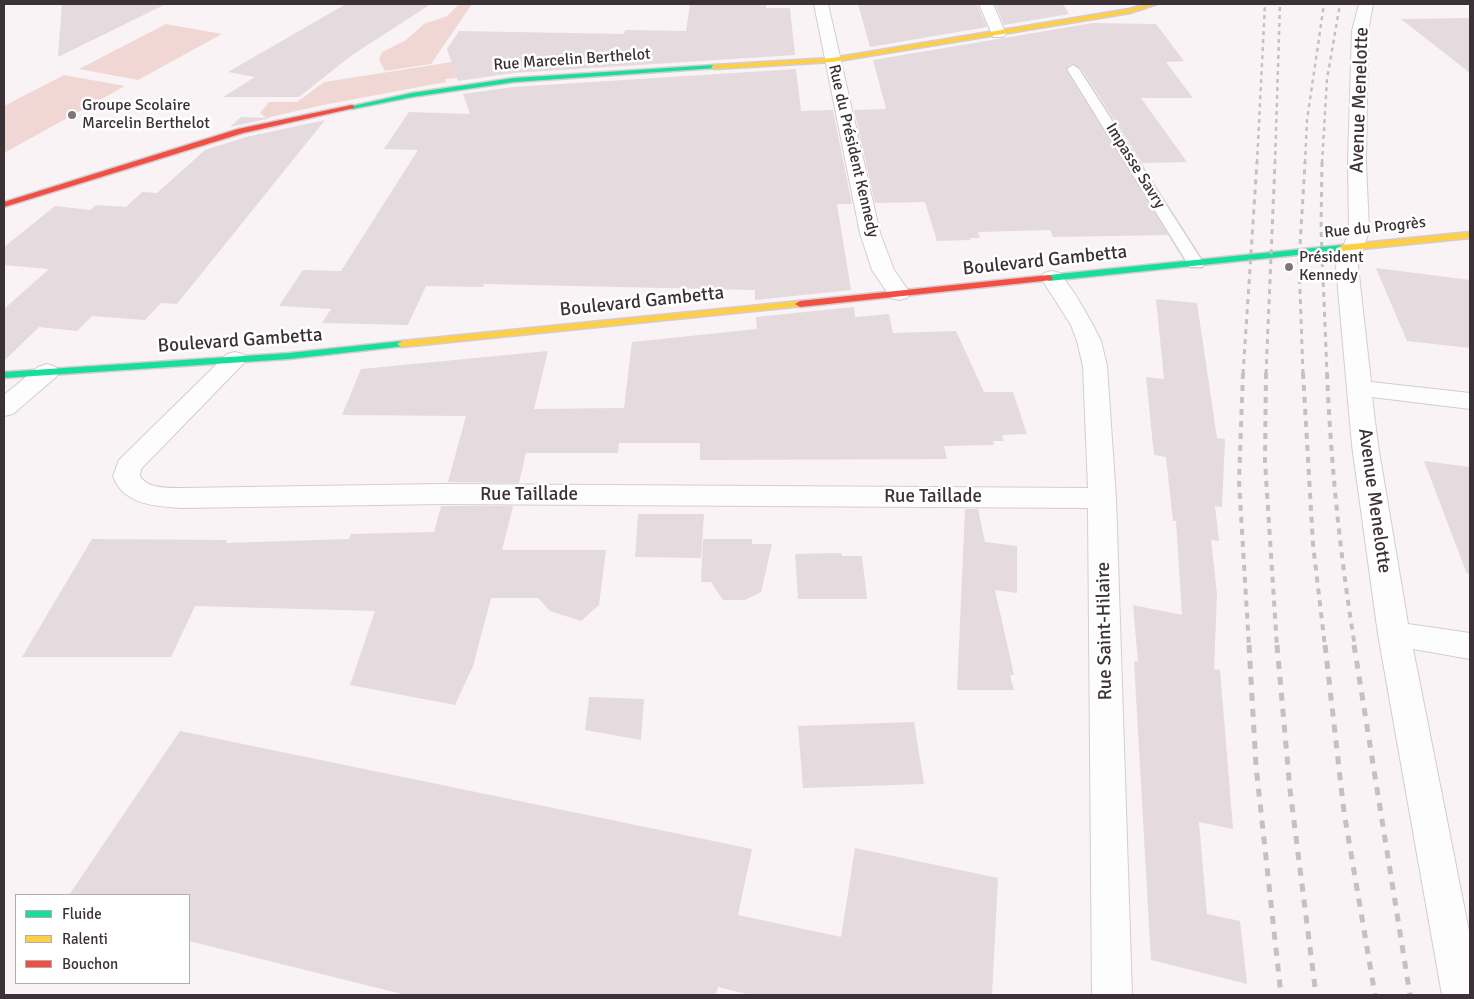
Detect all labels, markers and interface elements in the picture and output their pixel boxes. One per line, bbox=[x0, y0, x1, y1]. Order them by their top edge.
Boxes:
street label: Avenue Menelotte bbox=[1346, 27, 1374, 173]
street label: Rue Marcelin Berthelot bbox=[493, 45, 651, 75]
street label: Rue du Président Kennedy bbox=[824, 63, 882, 239]
place label: Groupe Scolaire Marcelin Berthelot bbox=[82, 96, 210, 134]
marker: Groupe Scolaire Marcelin Berthelot bbox=[66, 109, 78, 121]
street label: Impasse Savry bbox=[1101, 120, 1169, 212]
street label: Rue du Progrès bbox=[1323, 213, 1427, 243]
street label: Boulevard Gambetta bbox=[962, 241, 1128, 281]
place label: Président Kennedy bbox=[1299, 248, 1364, 286]
marker: Président Kennedy bbox=[1283, 261, 1295, 273]
street label: Boulevard Gambetta bbox=[559, 282, 725, 322]
street label: Boulevard Gambetta bbox=[157, 324, 323, 358]
street label: Avenue Menelotte bbox=[1353, 427, 1395, 575]
street label: Rue Taillade bbox=[480, 484, 578, 506]
street label: Rue Taillade bbox=[884, 486, 982, 508]
street label: Rue Saint-Hilaire bbox=[1092, 562, 1118, 700]
legend bbox=[15, 894, 190, 984]
text: Fluide bbox=[62, 905, 102, 923]
text: Ralenti bbox=[62, 930, 108, 948]
text: Bouchon bbox=[62, 955, 118, 973]

